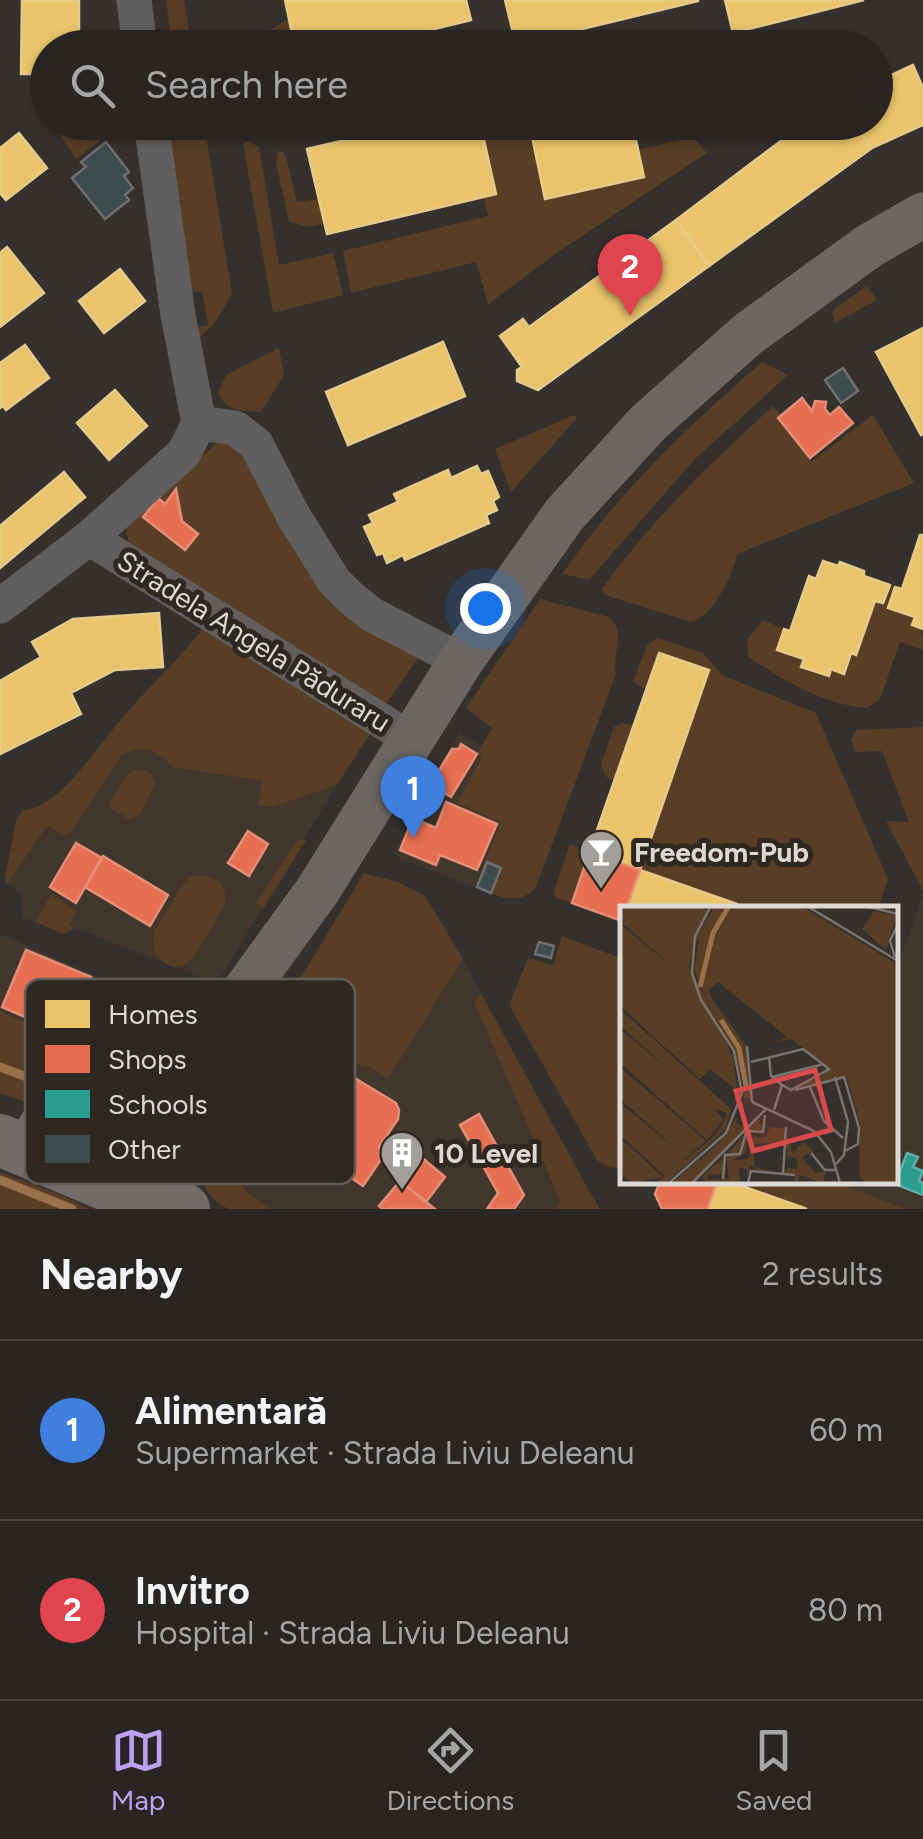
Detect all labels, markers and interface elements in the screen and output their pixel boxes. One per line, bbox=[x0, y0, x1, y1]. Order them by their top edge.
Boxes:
search box bbox=[30, 30, 893, 140]
icon: search bbox=[65, 58, 120, 113]
text: Search here bbox=[145, 62, 348, 108]
pin: 2 bbox=[598, 234, 662, 316]
street label: Stradela Angela Păduraru bbox=[111, 543, 397, 739]
your location bbox=[460, 583, 511, 634]
pin: 1 bbox=[380, 756, 446, 838]
bar icon: Freedom-Pub bbox=[578, 829, 624, 890]
place label: Freedom-Pub bbox=[634, 835, 809, 869]
inset map bbox=[620, 906, 898, 1184]
legend bbox=[25, 979, 355, 1184]
text: Homes bbox=[108, 997, 197, 1031]
text: Shops bbox=[108, 1042, 187, 1076]
text: Schools bbox=[108, 1087, 208, 1121]
building icon: 10 Level bbox=[379, 1130, 425, 1191]
text: Other bbox=[108, 1132, 181, 1166]
place label: 10 Level bbox=[434, 1136, 538, 1170]
text: Nearby bbox=[40, 1249, 182, 1300]
text: 2 results bbox=[762, 1255, 883, 1293]
text: Alimentară bbox=[135, 1388, 327, 1434]
text: 1 bbox=[66, 1411, 79, 1449]
text: 60 m bbox=[809, 1411, 883, 1449]
text: Supermarket · Strada Liviu Deleanu bbox=[135, 1434, 635, 1472]
text: Invitro bbox=[135, 1568, 250, 1614]
text: 2 bbox=[63, 1591, 82, 1629]
text: 80 m bbox=[808, 1591, 883, 1629]
text: Hospital · Strada Liviu Deleanu bbox=[135, 1614, 570, 1652]
tab: Map bbox=[111, 1723, 166, 1817]
tab: Directions bbox=[387, 1723, 514, 1817]
tab: Saved bbox=[735, 1723, 812, 1817]

